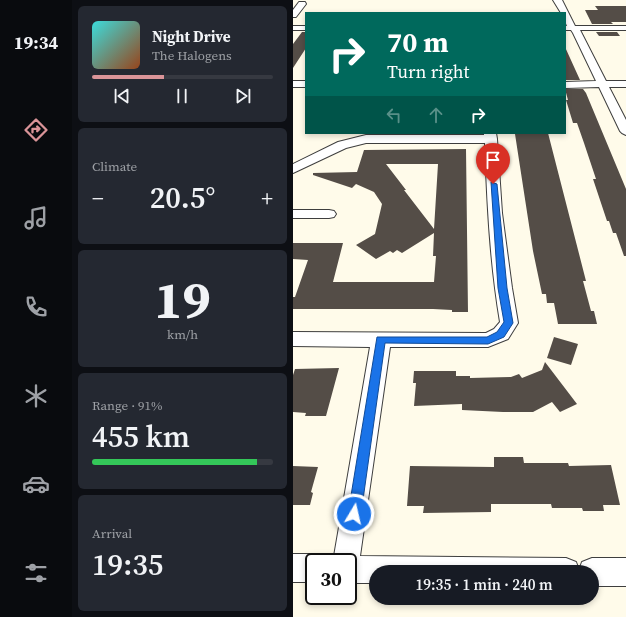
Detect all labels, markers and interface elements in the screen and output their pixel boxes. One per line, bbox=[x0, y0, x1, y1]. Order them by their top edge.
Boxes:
text: 70 m bbox=[387, 23, 449, 61]
text: Night Drive bbox=[152, 26, 231, 47]
icon: right bbox=[321, 28, 373, 80]
text: 19:34 bbox=[14, 30, 58, 55]
text: The Halogens bbox=[152, 47, 232, 64]
text: Turn right bbox=[387, 59, 469, 84]
icon: previous bbox=[111, 85, 133, 107]
icon: pause bbox=[171, 85, 193, 107]
icon: next bbox=[232, 85, 254, 107]
icon: left bbox=[383, 104, 405, 126]
icon: ahead bbox=[425, 104, 447, 126]
icon: right bbox=[467, 104, 489, 126]
icon: directions bbox=[22, 116, 50, 144]
pin bbox=[476, 143, 510, 184]
icon: arrive bbox=[482, 149, 504, 171]
text: Climate bbox=[92, 158, 137, 175]
text: 20.5° bbox=[150, 177, 215, 218]
text: − bbox=[92, 183, 104, 213]
text: + bbox=[261, 183, 273, 213]
icon: music bbox=[22, 204, 50, 232]
text: 19 bbox=[154, 264, 211, 335]
icon: phone bbox=[22, 293, 50, 321]
text: km/h bbox=[167, 326, 198, 343]
icon: climate bbox=[22, 382, 50, 410]
text: Range · 91% bbox=[92, 397, 163, 414]
text: 455 km bbox=[92, 416, 190, 457]
icon: car bbox=[22, 470, 50, 498]
position arrow bbox=[333, 493, 375, 535]
text: Arrival bbox=[92, 525, 132, 542]
text: 19:35 bbox=[92, 544, 163, 585]
speed limit sign: 30 bbox=[305, 553, 357, 605]
icon: filters bbox=[22, 559, 50, 587]
text: 19:35 · 1 min · 240 m bbox=[416, 574, 552, 595]

